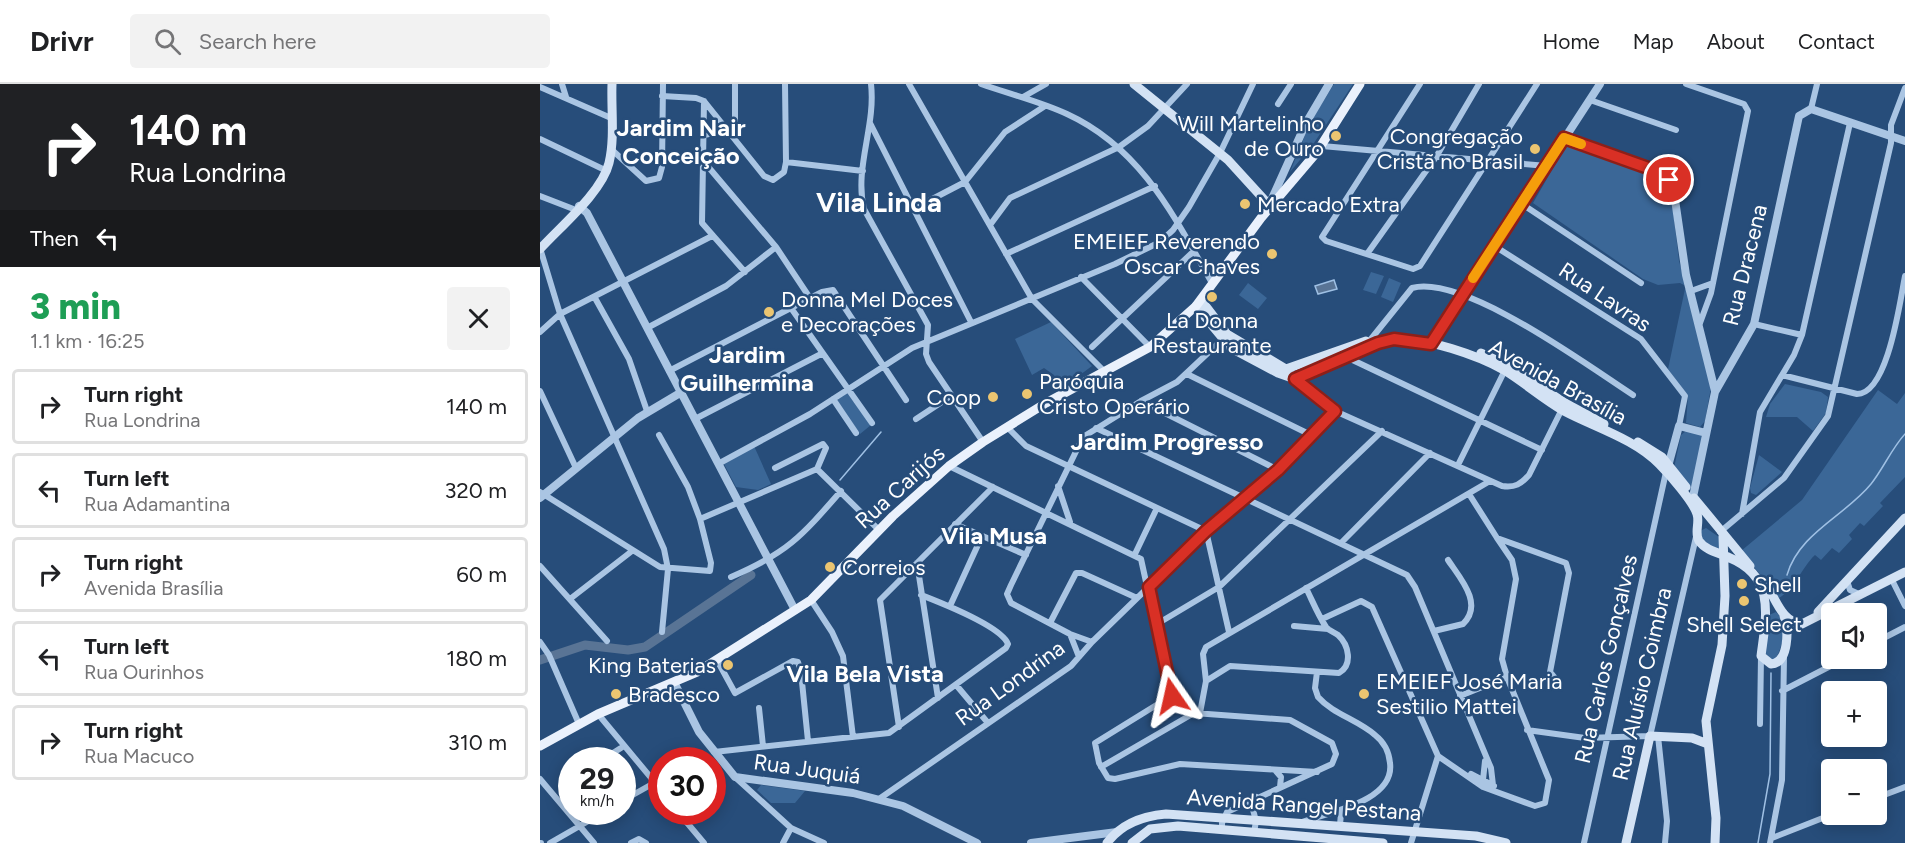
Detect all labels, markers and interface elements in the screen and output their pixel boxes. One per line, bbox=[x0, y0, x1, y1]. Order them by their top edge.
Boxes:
search box bbox=[130, 14, 550, 68]
text: Drivr bbox=[30, 24, 94, 58]
icon: search bbox=[151, 25, 184, 58]
text: Search here bbox=[199, 28, 316, 55]
text: Home bbox=[1543, 29, 1600, 54]
text: Map bbox=[1633, 29, 1674, 54]
text: About bbox=[1707, 29, 1765, 54]
text: Contact bbox=[1798, 29, 1875, 54]
text: 140 m bbox=[129, 105, 247, 156]
icon: right bbox=[30, 108, 108, 186]
place label: Will Martelinho de Ouro bbox=[1178, 110, 1324, 162]
district label: Jardim Nair Conceição bbox=[616, 113, 746, 170]
place label: Congregação Cristã no Brasil bbox=[1377, 123, 1523, 175]
marker: Will Martelinho de Ouro bbox=[1329, 129, 1343, 143]
marker: Congregação Cristã no Brasil bbox=[1528, 142, 1542, 156]
pin bbox=[1643, 154, 1694, 205]
text: Rua Londrina bbox=[129, 156, 286, 189]
icon: arrive bbox=[1652, 163, 1685, 196]
district label: Vila Linda bbox=[816, 185, 942, 219]
place label: Mercado Extra bbox=[1257, 191, 1400, 218]
marker: Mercado Extra bbox=[1238, 197, 1252, 211]
street label: Rua Dracena bbox=[1717, 202, 1773, 328]
icon: left bbox=[91, 222, 124, 255]
text: Then bbox=[30, 225, 79, 252]
place label: EMEIEF Reverendo Oscar Chaves bbox=[1073, 228, 1260, 280]
marker: EMEIEF Reverendo Oscar Chaves bbox=[1265, 247, 1279, 261]
street label: Rua Lavras bbox=[1554, 256, 1656, 338]
text: 3 min bbox=[30, 285, 121, 328]
place label: Donna Mel Doces e Decorações bbox=[781, 286, 953, 338]
button: close bbox=[447, 287, 510, 350]
marker: La Donna Restaurante bbox=[1205, 290, 1219, 304]
marker: Donna Mel Doces e Decorações bbox=[762, 305, 776, 319]
place label: La Donna Restaurante bbox=[1153, 307, 1272, 359]
text: 1.1 km · 16:25 bbox=[30, 329, 145, 353]
street label: Avenida Brasília bbox=[1484, 333, 1632, 431]
district label: Jardim Guilhermina bbox=[680, 340, 814, 397]
place label: Paróquia Cristo Operário bbox=[1039, 368, 1190, 420]
text: Turn right bbox=[84, 381, 183, 408]
place label: Coop bbox=[927, 384, 981, 411]
marker: Paróquia Cristo Operário bbox=[1020, 387, 1034, 401]
icon: right bbox=[33, 390, 66, 423]
marker: Coop bbox=[986, 390, 1000, 404]
text: 140 m bbox=[446, 393, 507, 420]
text: Rua Londrina bbox=[84, 408, 200, 432]
district label: Jardim Progresso bbox=[1071, 427, 1264, 456]
street label: Rua Carijós bbox=[850, 440, 950, 534]
text: Turn left bbox=[84, 465, 170, 492]
icon: left bbox=[33, 474, 66, 507]
text: 320 m bbox=[444, 477, 507, 504]
text: Rua Adamantina bbox=[84, 492, 230, 516]
district label: Vila Musa bbox=[941, 521, 1047, 550]
text: Turn right bbox=[84, 549, 183, 576]
street label: Rua Carlos Gonçalves bbox=[1569, 552, 1643, 766]
place label: Correios bbox=[842, 554, 926, 581]
icon: right bbox=[33, 558, 66, 591]
marker: Correios bbox=[823, 560, 837, 574]
text: 60 m bbox=[456, 561, 507, 588]
place label: Shell bbox=[1754, 571, 1801, 598]
text: Avenida Brasília bbox=[84, 576, 223, 600]
marker: Shell bbox=[1735, 577, 1749, 591]
street label: Rua Aluísio Coimbra bbox=[1607, 585, 1677, 783]
marker: Shell Select bbox=[1737, 594, 1751, 608]
map controls bbox=[1821, 603, 1887, 825]
button: sound bbox=[1821, 603, 1887, 669]
place label: Shell Select bbox=[1686, 611, 1802, 638]
text: Turn left bbox=[84, 633, 170, 660]
street label: Rua Londrina bbox=[950, 634, 1070, 732]
icon: left bbox=[33, 642, 66, 675]
text: 180 m bbox=[446, 645, 507, 672]
place label: King Baterias bbox=[588, 652, 716, 679]
marker: King Baterias bbox=[721, 658, 735, 672]
district label: Vila Bela Vista bbox=[786, 659, 944, 688]
text: Rua Ourinhos bbox=[84, 660, 204, 684]
position arrow bbox=[1140, 664, 1204, 728]
place label: EMEIEF José Maria Sestilio Mattei bbox=[1376, 668, 1562, 720]
place label: Bradesco bbox=[628, 681, 720, 708]
button: + bbox=[1821, 681, 1887, 747]
marker: Bradesco bbox=[609, 687, 623, 701]
marker: EMEIEF José Maria Sestilio Mattei bbox=[1357, 687, 1371, 701]
text: Turn right bbox=[84, 717, 183, 744]
icon: right bbox=[33, 726, 66, 759]
text: 310 m bbox=[448, 729, 507, 756]
text: Rua Macuco bbox=[84, 744, 194, 768]
speed limit sign: 30 bbox=[648, 747, 726, 825]
street label: Rua Juquiá bbox=[752, 748, 862, 790]
button: − bbox=[1821, 759, 1887, 825]
text: 29 bbox=[580, 760, 614, 797]
street label: Avenida Rangel Pestana bbox=[1186, 783, 1422, 827]
text: km/h bbox=[580, 792, 614, 810]

